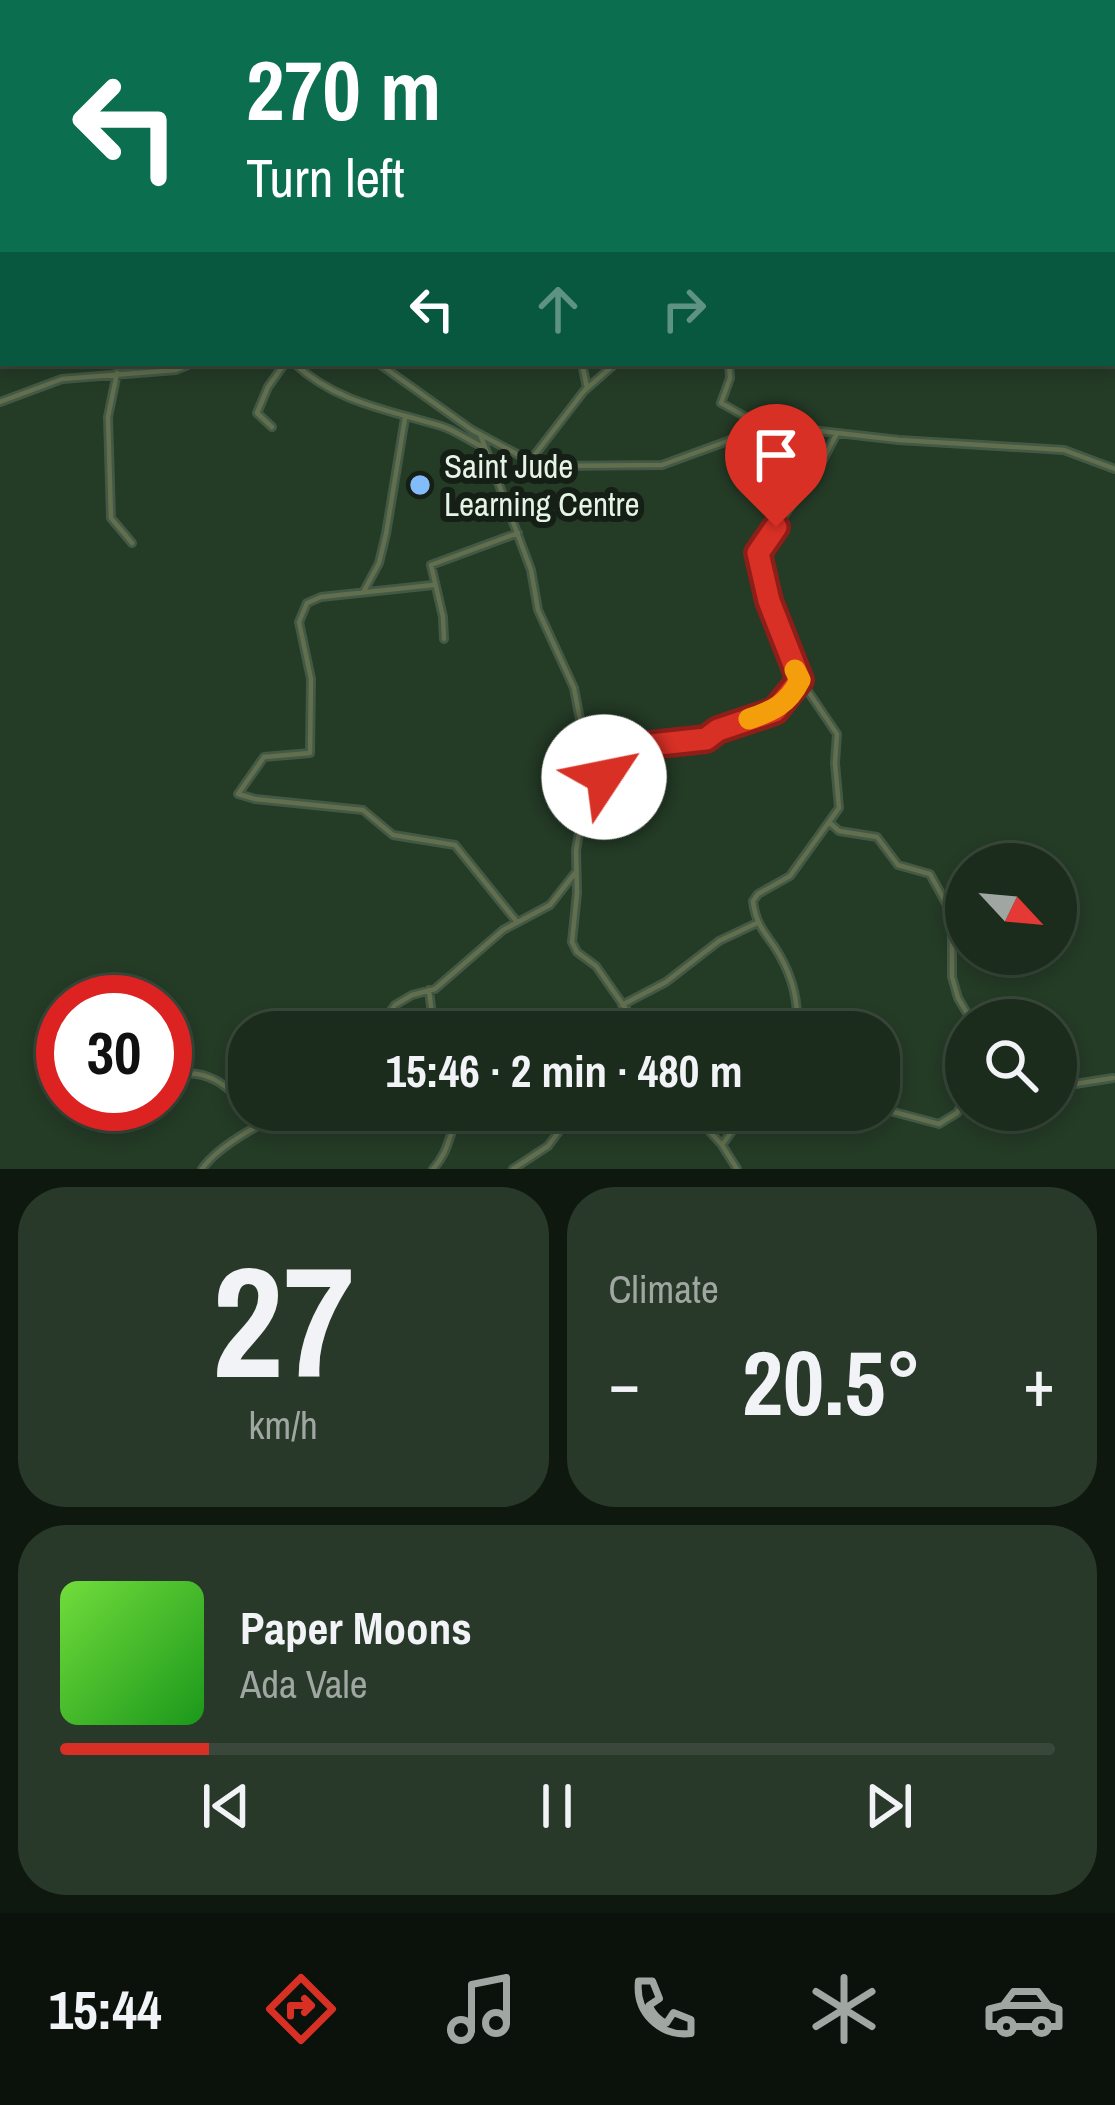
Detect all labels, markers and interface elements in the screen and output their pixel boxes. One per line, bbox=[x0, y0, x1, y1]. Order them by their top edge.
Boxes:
text: 270 m bbox=[246, 33, 441, 146]
icon: left bbox=[48, 48, 204, 204]
text: Turn left bbox=[246, 141, 405, 214]
icon: left bbox=[399, 276, 465, 342]
icon: ahead bbox=[525, 276, 591, 342]
icon: right bbox=[651, 276, 717, 342]
pin bbox=[725, 404, 827, 527]
icon: arrive bbox=[743, 422, 809, 488]
place label: Saint Jude Learning Centre bbox=[444, 444, 640, 526]
marker: Saint Jude Learning Centre bbox=[407, 472, 433, 498]
position arrow bbox=[541, 714, 667, 840]
north arrow bbox=[945, 843, 1077, 975]
map controls bbox=[945, 843, 1077, 1131]
speed limit sign: 30 bbox=[36, 975, 192, 1131]
button: search bbox=[945, 999, 1077, 1131]
text: 15:46 · 2 min · 480 m bbox=[386, 1040, 742, 1101]
text: 27 bbox=[212, 1216, 354, 1426]
text: Climate bbox=[609, 1263, 719, 1315]
text: 20.5° bbox=[742, 1322, 922, 1443]
text: − bbox=[609, 1338, 640, 1427]
text: + bbox=[1023, 1338, 1055, 1427]
text: km/h bbox=[249, 1399, 318, 1451]
text: Paper Moons bbox=[240, 1597, 472, 1658]
text: Ada Vale bbox=[240, 1658, 367, 1710]
icon: previous bbox=[193, 1773, 259, 1839]
icon: pause bbox=[524, 1773, 590, 1839]
icon: next bbox=[856, 1773, 922, 1839]
icon: directions bbox=[259, 1967, 343, 2051]
icon: music bbox=[440, 1967, 524, 2051]
icon: phone bbox=[621, 1967, 705, 2051]
icon: climate bbox=[802, 1967, 886, 2051]
icon: car bbox=[982, 1967, 1066, 2051]
text: 15:44 bbox=[48, 1973, 162, 2046]

